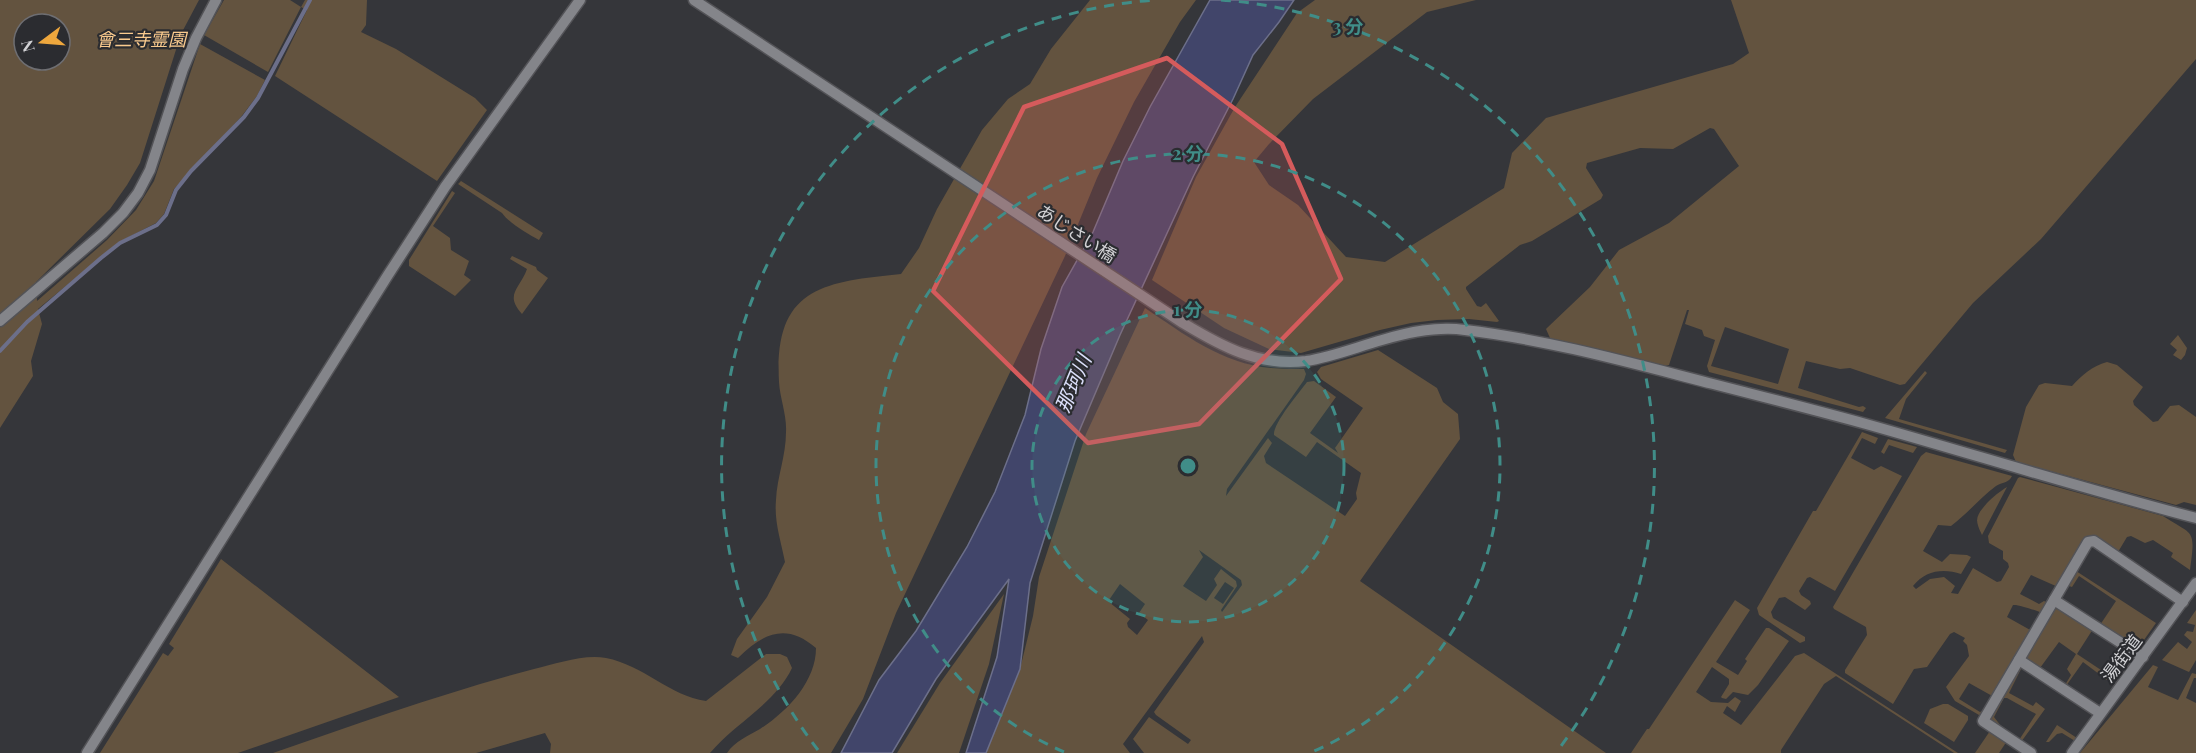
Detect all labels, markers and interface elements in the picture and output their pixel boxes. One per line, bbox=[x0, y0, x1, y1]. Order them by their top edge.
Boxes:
north arrow bbox=[12, 12, 72, 72]
text: 3 分 bbox=[1333, 14, 1363, 38]
park label: 會三寺霊園 bbox=[96, 27, 189, 51]
text: N bbox=[15, 37, 39, 55]
text: 2 分 bbox=[1172, 141, 1204, 165]
street label: あじさい橋 bbox=[1033, 198, 1121, 268]
text: 1 分 bbox=[1173, 297, 1203, 321]
water label: 那珂川 bbox=[1048, 348, 1097, 416]
centre of rings bbox=[1178, 456, 1198, 476]
street label: 湯街道 bbox=[2095, 629, 2147, 687]

